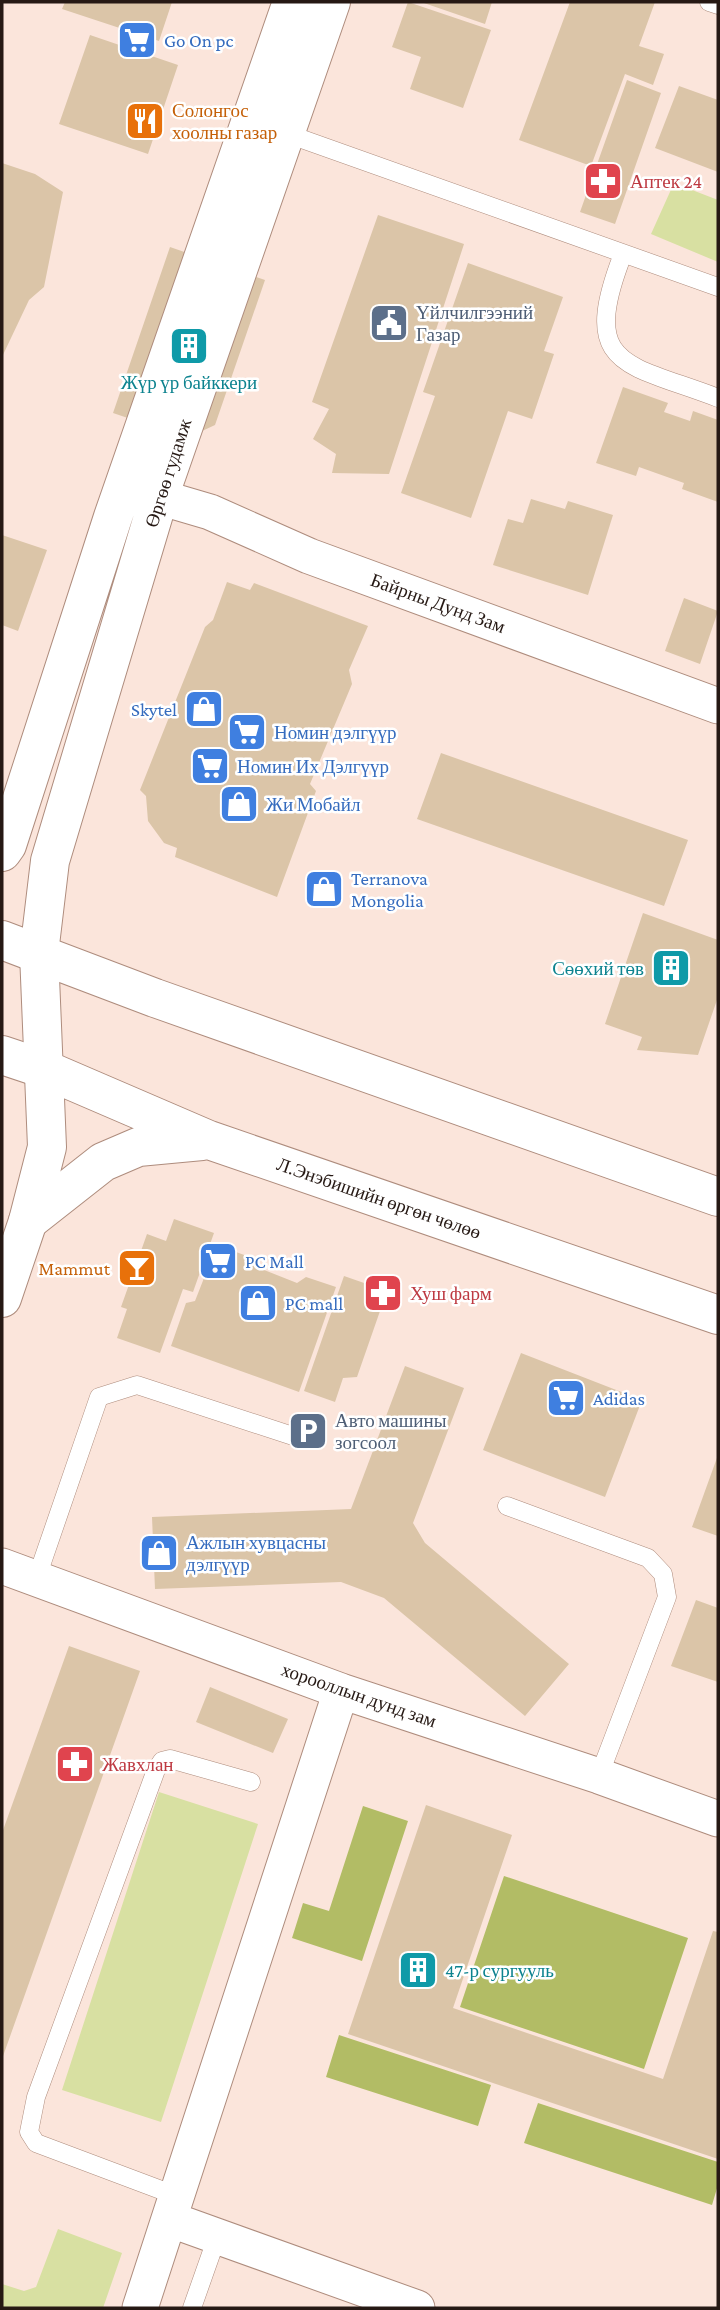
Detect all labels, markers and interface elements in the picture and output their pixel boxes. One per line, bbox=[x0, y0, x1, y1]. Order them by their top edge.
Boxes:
supermarket icon: Go On pc bbox=[116, 19, 158, 61]
place label: Go On pc bbox=[164, 30, 233, 51]
restaurant icon: Солонгос хоолны газар bbox=[124, 100, 166, 142]
place label: Солонгос хоолны газар bbox=[172, 100, 277, 143]
pharmacy icon: Аптек 24 bbox=[582, 160, 624, 202]
place label: Аптек 24 bbox=[630, 171, 702, 192]
public building icon: Үйлчилгээний Газар bbox=[368, 302, 410, 344]
place label: Үйлчилгээний Газар bbox=[416, 302, 533, 345]
building icon: Жүр үр байккери bbox=[168, 325, 210, 367]
place label: Жүр үр байккери bbox=[121, 372, 257, 393]
street label: Өргөө гудамж bbox=[141, 415, 196, 530]
street label: Байрны Дунд Зам bbox=[368, 569, 508, 637]
shop icon: Skytel bbox=[183, 688, 225, 730]
place label: Skytel bbox=[131, 699, 177, 720]
supermarket icon: Номин дэлгүүр bbox=[226, 711, 268, 753]
place label: Номин дэлгүүр bbox=[274, 722, 397, 743]
supermarket icon: Номин Их Дэлгүүр bbox=[189, 745, 231, 787]
place label: Номин Их Дэлгүүр bbox=[237, 756, 389, 777]
shop icon: Жи Мобайл bbox=[218, 783, 260, 825]
place label: Жи Мобайл bbox=[266, 794, 361, 815]
shop icon: Terranova Mongolia bbox=[303, 868, 345, 910]
place label: Terranova Mongolia bbox=[351, 868, 428, 911]
building icon: Сөөхий төв bbox=[650, 947, 692, 989]
place label: Сөөхий төв bbox=[552, 958, 644, 979]
street label: Л.Энэбишийн өргөн чөлөө bbox=[274, 1153, 484, 1243]
supermarket icon: PC Mall bbox=[197, 1240, 239, 1282]
bar icon: Mammut bbox=[116, 1247, 158, 1289]
place label: PC Mall bbox=[245, 1251, 304, 1272]
place label: Mammut bbox=[39, 1258, 111, 1279]
pharmacy icon: Хуш фарм bbox=[362, 1272, 404, 1314]
shop icon: PC mall bbox=[237, 1282, 279, 1324]
place label: Хуш фарм bbox=[410, 1283, 492, 1304]
place label: PC mall bbox=[285, 1293, 343, 1314]
supermarket icon: Adidas bbox=[545, 1377, 587, 1419]
place label: Adidas bbox=[593, 1388, 645, 1409]
parking icon: Авто машины зогсоол bbox=[287, 1410, 329, 1452]
place label: Авто машины зогсоол bbox=[335, 1410, 447, 1453]
shop icon: Ажлын хувцасны дэлгүүр bbox=[138, 1532, 180, 1574]
place label: Ажлын хувцасны дэлгүүр bbox=[186, 1532, 326, 1575]
street label: хорооллын дунд зам bbox=[279, 1659, 439, 1731]
pharmacy icon: Жавхлан bbox=[54, 1743, 96, 1785]
place label: Жавхлан bbox=[102, 1754, 174, 1775]
building icon: 47-р сургууль bbox=[397, 1949, 439, 1991]
place label: 47-р сургууль bbox=[445, 1960, 554, 1981]

